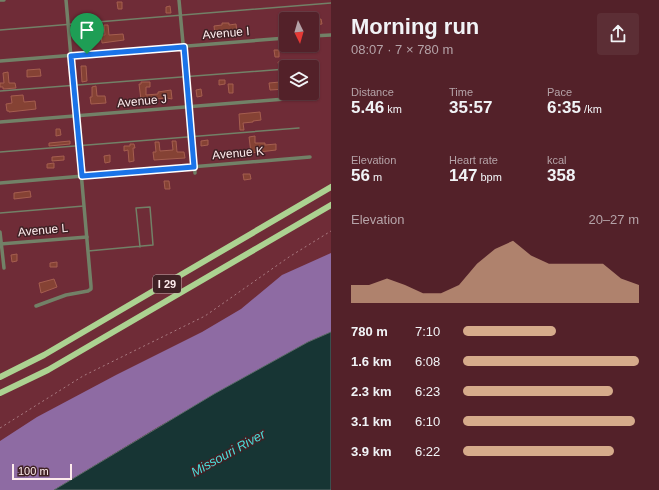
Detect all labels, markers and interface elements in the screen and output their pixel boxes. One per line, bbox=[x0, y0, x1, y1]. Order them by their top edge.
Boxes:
north arrow bbox=[279, 12, 319, 52]
map controls bbox=[279, 12, 319, 100]
pin bbox=[70, 13, 104, 54]
button: share bbox=[597, 13, 639, 55]
text: Morning run bbox=[351, 14, 479, 39]
icon: arrive bbox=[76, 19, 98, 41]
street label: Avenue I bbox=[202, 24, 250, 42]
text: 08:07 · 7 × 780 m bbox=[351, 42, 453, 57]
button: layers bbox=[279, 60, 319, 100]
text: Distance bbox=[351, 86, 394, 98]
text: Time bbox=[449, 86, 473, 98]
text: Pace bbox=[547, 86, 572, 98]
street label: Avenue J bbox=[117, 92, 167, 110]
text: 5.46 bbox=[351, 98, 384, 117]
text: 35:57 bbox=[449, 98, 492, 117]
text: 6:35 bbox=[547, 98, 581, 117]
text: km bbox=[384, 103, 402, 115]
text: /km bbox=[581, 103, 602, 115]
street label: Avenue K bbox=[212, 144, 264, 162]
text: Elevation bbox=[351, 154, 396, 166]
text: Heart rate bbox=[449, 154, 498, 166]
text: kcal bbox=[547, 154, 567, 166]
text: 56 bbox=[351, 166, 370, 185]
text: 147 bbox=[449, 166, 477, 185]
text: 358 bbox=[547, 166, 575, 185]
text: m bbox=[370, 171, 382, 183]
text: bpm bbox=[477, 171, 502, 183]
text: Elevation bbox=[351, 212, 404, 227]
text: 20–27 m bbox=[588, 212, 639, 227]
street label: Avenue L bbox=[17, 221, 69, 239]
road number: I 29 bbox=[153, 275, 181, 293]
text: 780 m bbox=[351, 324, 388, 339]
text: 7:10 bbox=[415, 324, 440, 339]
text: 1.6 km bbox=[351, 354, 391, 369]
text: 6:08 bbox=[415, 354, 440, 369]
text: 2.3 km bbox=[351, 384, 391, 399]
text: 6:23 bbox=[415, 384, 440, 399]
text: 3.1 km bbox=[351, 414, 391, 429]
text: 6:10 bbox=[415, 414, 440, 429]
water label: Missouri River bbox=[188, 426, 268, 480]
text: 3.9 km bbox=[351, 444, 391, 459]
text: 6:22 bbox=[415, 444, 440, 459]
scale bar bbox=[12, 462, 72, 481]
text: 100 m bbox=[18, 465, 49, 477]

